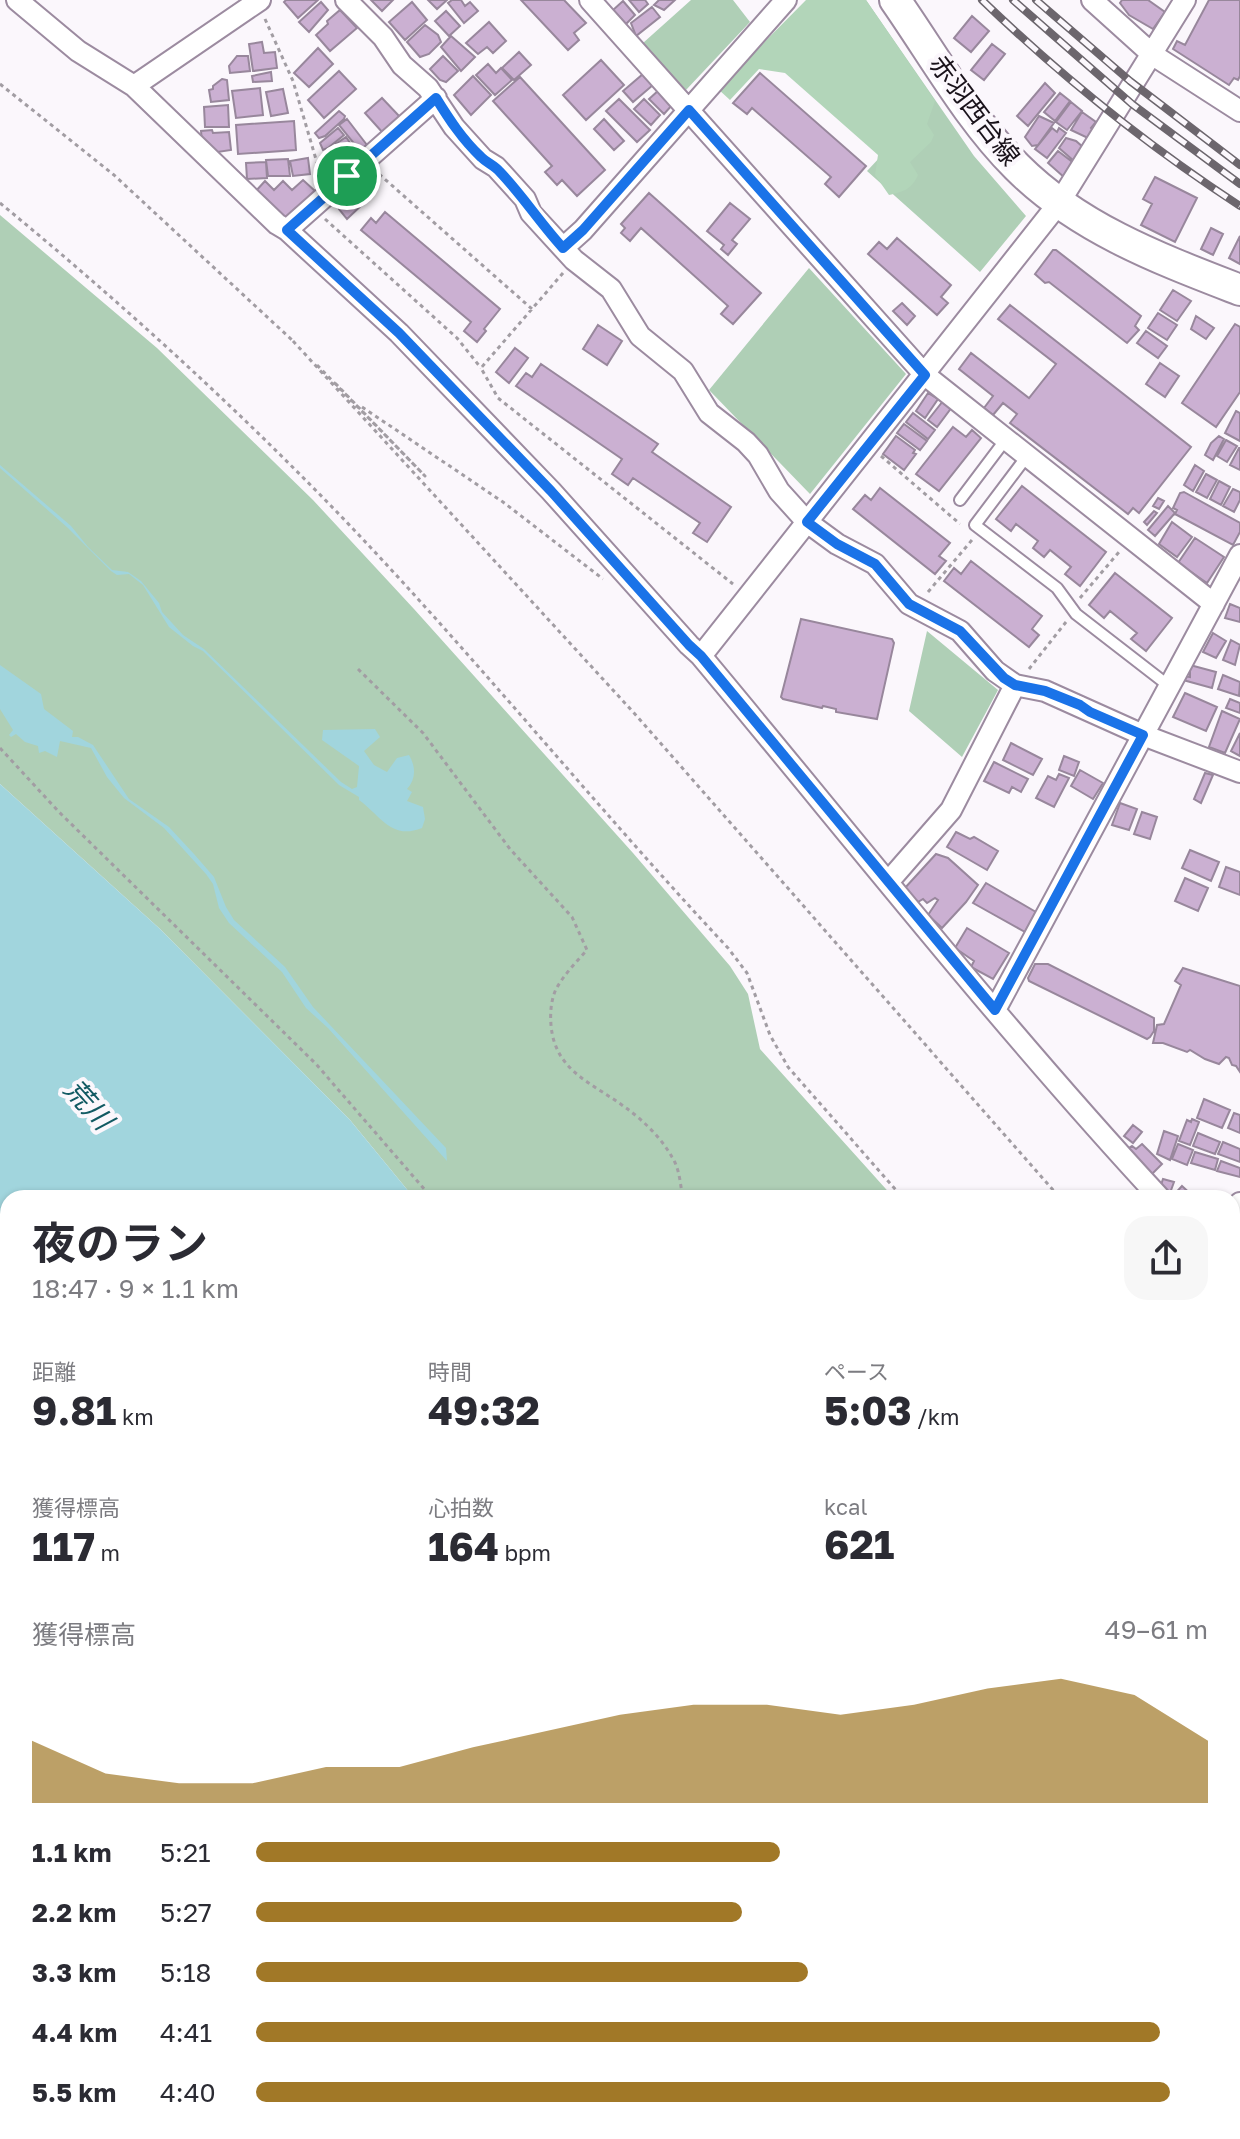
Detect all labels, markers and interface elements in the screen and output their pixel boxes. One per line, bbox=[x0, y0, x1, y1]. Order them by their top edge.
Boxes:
street label: 赤羽西台線 bbox=[923, 49, 1027, 171]
pin bbox=[313, 142, 381, 210]
icon: arrive bbox=[325, 154, 369, 198]
water label: 荒川 bbox=[58, 1072, 122, 1138]
text: 夜のラン bbox=[32, 1216, 208, 1269]
button: share bbox=[1124, 1216, 1208, 1300]
text: 18:47 · 9 × 1.1 km bbox=[32, 1273, 239, 1304]
text: 距離 bbox=[32, 1358, 76, 1385]
text: 時間 bbox=[428, 1358, 472, 1385]
text: ペース bbox=[824, 1358, 889, 1385]
text: 9.81 bbox=[32, 1386, 116, 1434]
text: 49:32 bbox=[428, 1386, 540, 1434]
text: 5:03 bbox=[824, 1386, 912, 1434]
text: km bbox=[116, 1403, 154, 1430]
text: /km bbox=[912, 1403, 960, 1430]
text: kcal bbox=[824, 1493, 867, 1520]
text: 獲得標高 bbox=[32, 1494, 120, 1521]
text: 心拍数 bbox=[428, 1494, 494, 1521]
text: 621 bbox=[824, 1520, 894, 1568]
text: 117 bbox=[32, 1522, 95, 1570]
text: 164 bbox=[428, 1522, 499, 1570]
text: m bbox=[95, 1539, 120, 1566]
text: bpm bbox=[499, 1539, 551, 1566]
text: 49–61 m bbox=[1105, 1614, 1208, 1645]
text: 獲得標高 bbox=[32, 1619, 136, 1650]
text: 1.1 km bbox=[32, 1837, 111, 1868]
text: 5:21 bbox=[160, 1837, 211, 1868]
text: 2.2 km bbox=[32, 1897, 116, 1928]
text: 5:27 bbox=[160, 1897, 212, 1928]
text: 3.3 km bbox=[32, 1957, 116, 1988]
text: 5:18 bbox=[160, 1957, 211, 1988]
text: 4.4 km bbox=[32, 2017, 117, 2048]
text: 4:41 bbox=[160, 2017, 212, 2048]
text: 5.5 km bbox=[32, 2077, 116, 2108]
text: 4:40 bbox=[160, 2077, 216, 2108]

